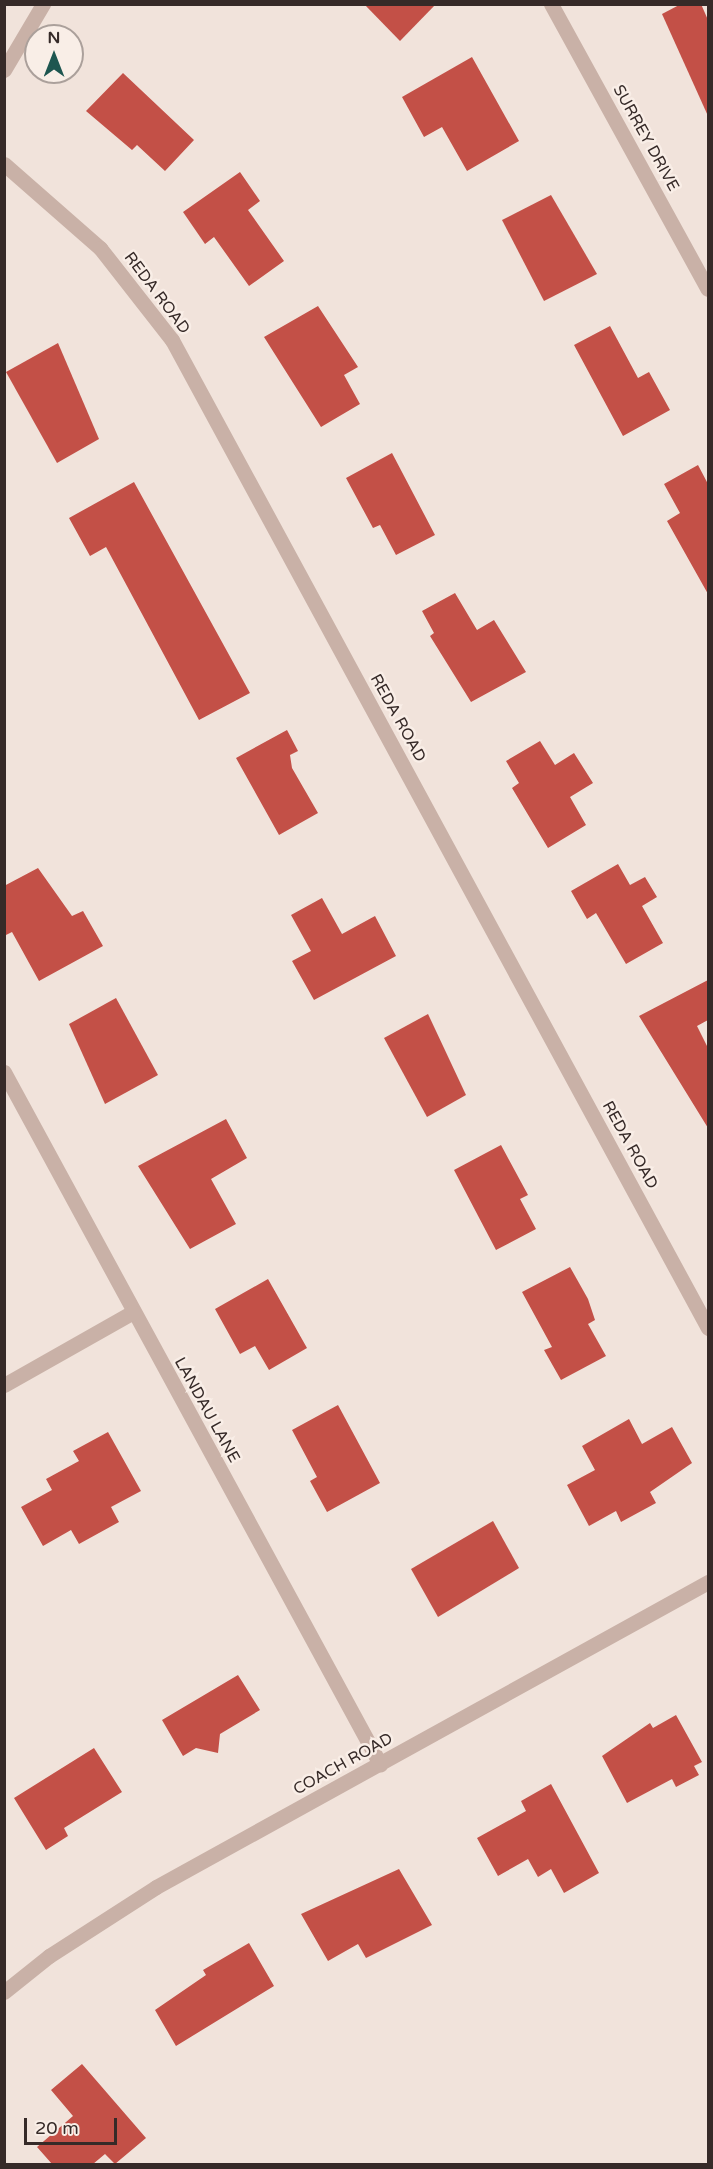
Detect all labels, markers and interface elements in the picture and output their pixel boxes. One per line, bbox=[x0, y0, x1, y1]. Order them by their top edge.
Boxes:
north arrow bbox=[24, 24, 84, 84]
text: N bbox=[48, 28, 60, 48]
street label: SURREY DRIVE bbox=[609, 81, 683, 195]
street label: REDA ROAD bbox=[120, 248, 194, 338]
street label: REDA ROAD bbox=[366, 671, 430, 765]
street label: REDA ROAD bbox=[598, 1098, 662, 1192]
street label: LANDAU LANE bbox=[170, 1354, 244, 1466]
street label: COACH ROAD bbox=[290, 1729, 396, 1799]
scale bar bbox=[27, 2106, 120, 2144]
text: 20 m bbox=[35, 2117, 79, 2139]

